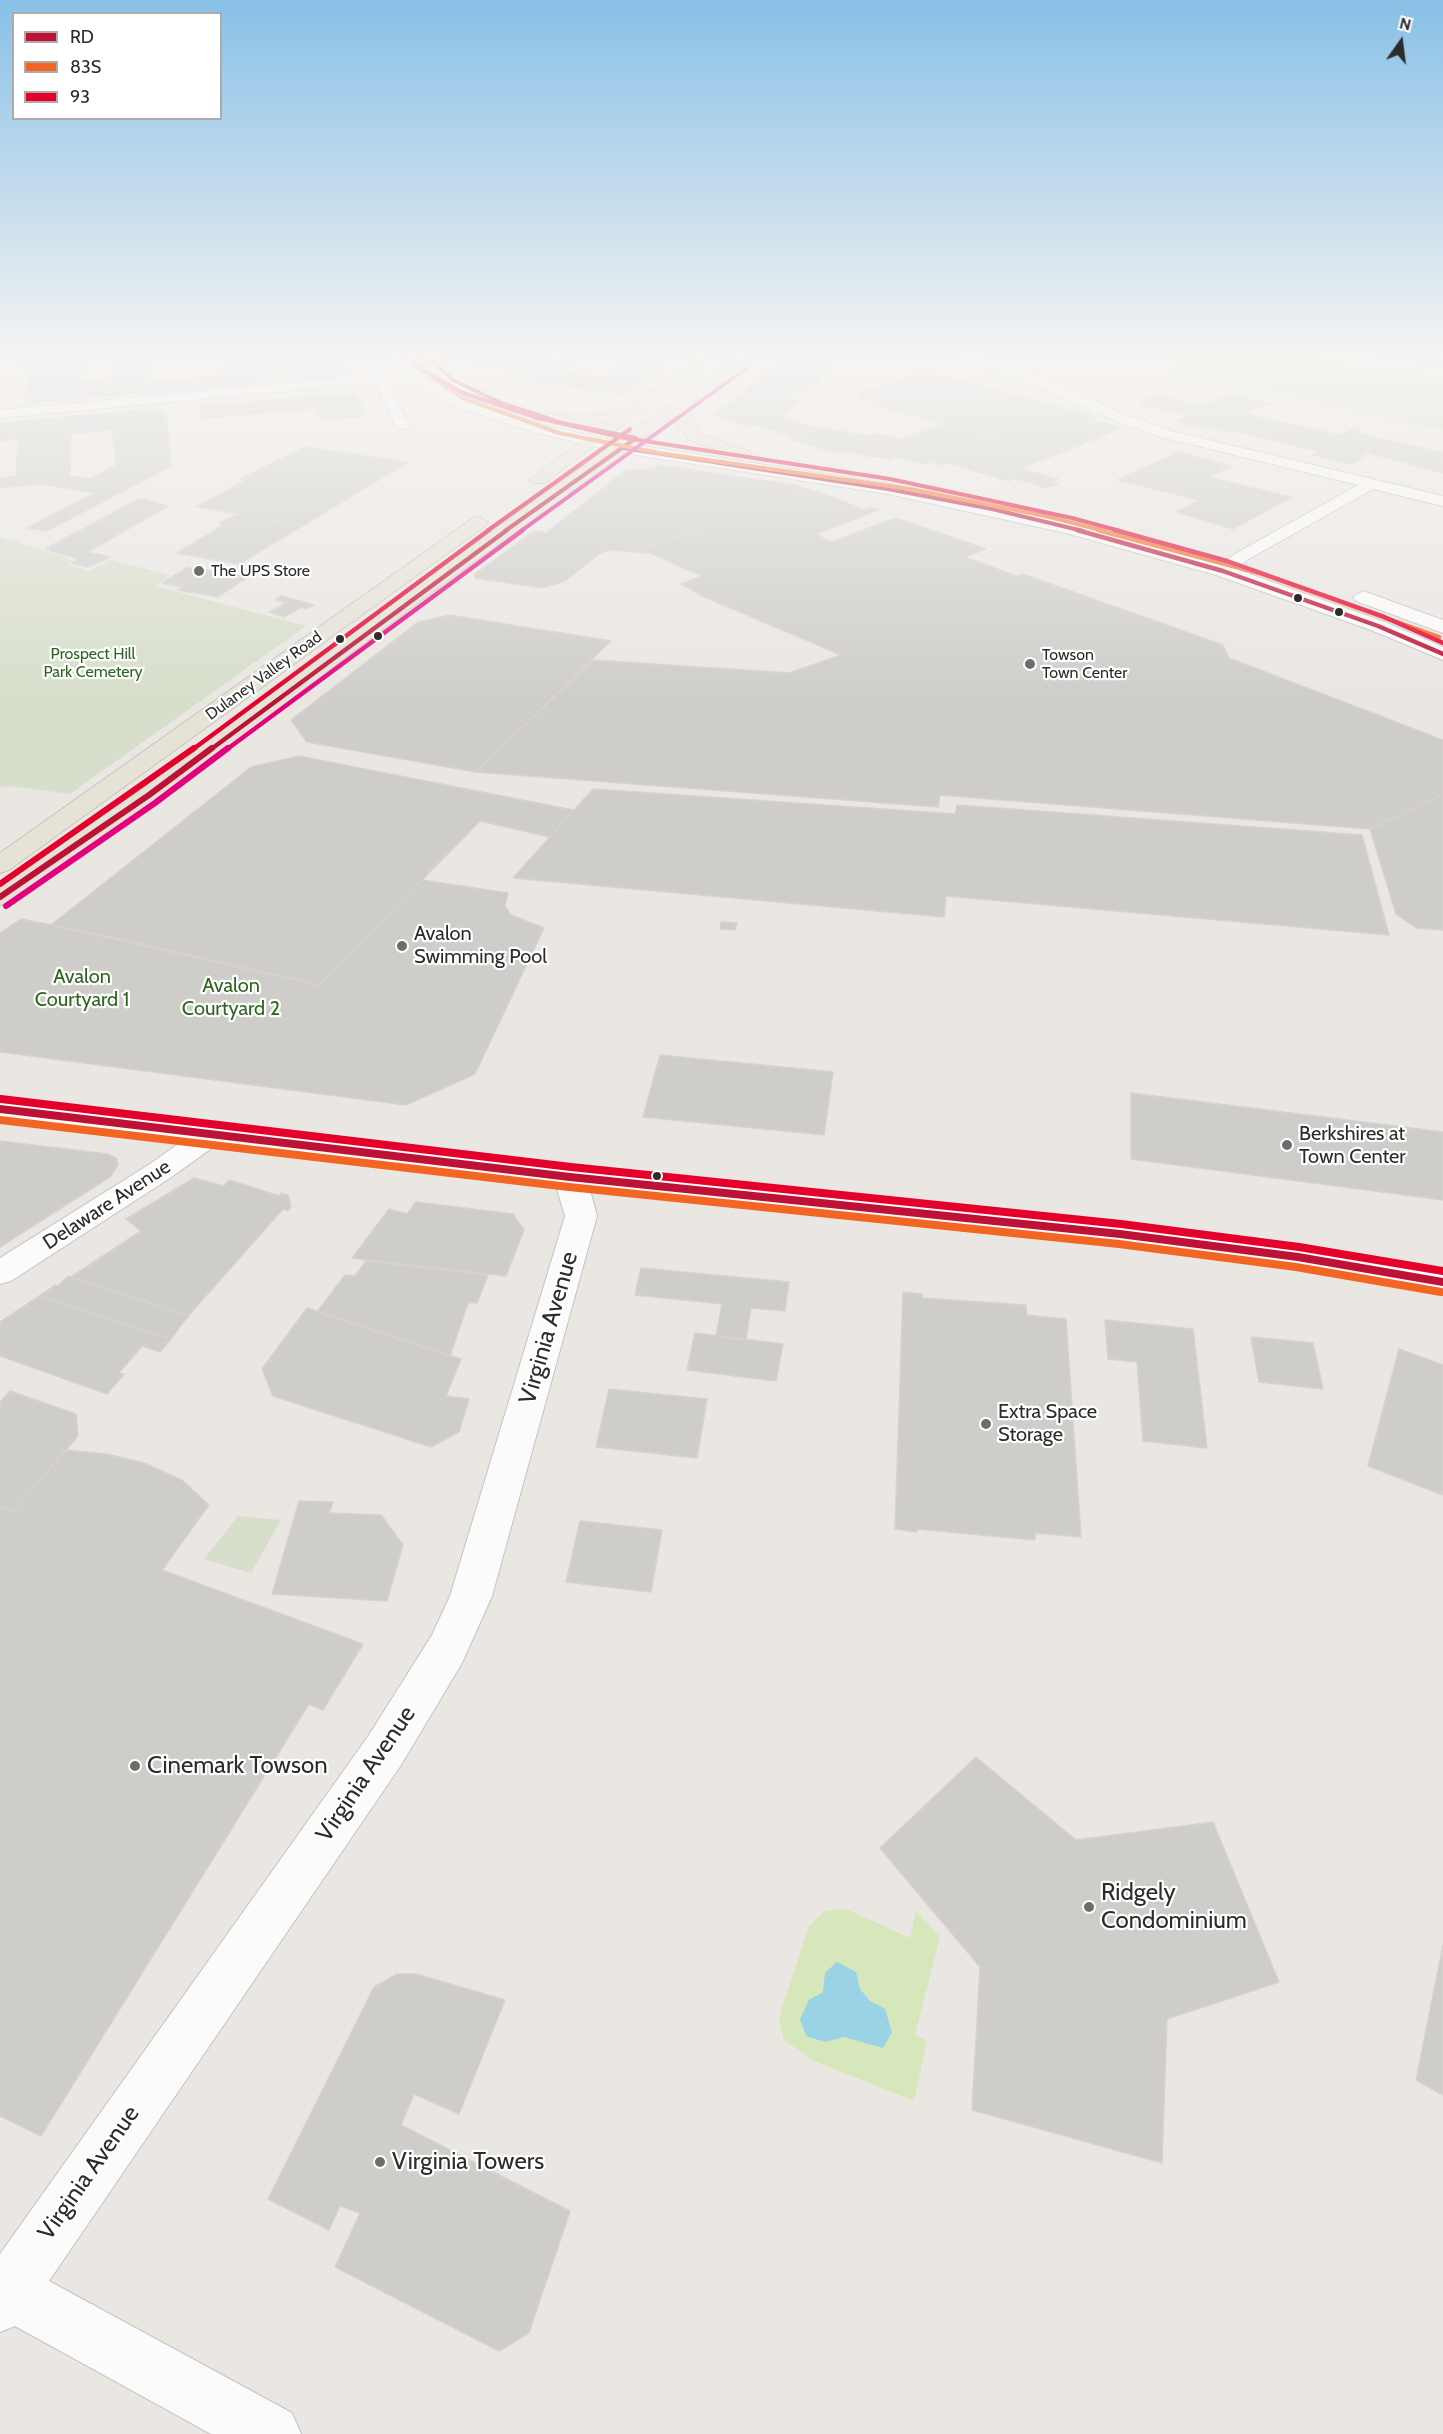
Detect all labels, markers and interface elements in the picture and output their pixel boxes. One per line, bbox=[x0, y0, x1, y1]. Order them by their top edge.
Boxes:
legend bbox=[12, 12, 222, 120]
north arrow bbox=[1371, 12, 1431, 72]
text: N bbox=[1398, 13, 1413, 35]
text: RD bbox=[70, 26, 94, 48]
text: 83S bbox=[70, 56, 101, 78]
text: 93 bbox=[70, 86, 90, 108]
place label: The UPS Store bbox=[211, 561, 310, 581]
marker: The UPS Store bbox=[192, 564, 206, 578]
unlabelled marker bbox=[1292, 592, 1304, 604]
unlabelled marker bbox=[1333, 606, 1345, 618]
street label: Dulaney Valley Road bbox=[202, 627, 326, 725]
unlabelled marker bbox=[372, 630, 384, 642]
unlabelled marker bbox=[334, 633, 346, 645]
park label: Prospect Hill Park Cemetery bbox=[43, 644, 143, 682]
place label: Towson Town Center bbox=[1042, 645, 1127, 683]
marker: Towson Town Center bbox=[1023, 657, 1037, 671]
place label: Avalon Swimming Pool bbox=[414, 922, 547, 969]
marker: Avalon Swimming Pool bbox=[395, 939, 409, 953]
park label: Avalon Courtyard 1 bbox=[35, 965, 129, 1012]
park label: Avalon Courtyard 2 bbox=[182, 974, 280, 1021]
place label: Berkshires at Town Center bbox=[1299, 1122, 1406, 1169]
marker: Berkshires at Town Center bbox=[1280, 1138, 1294, 1152]
street label: Delaware Avenue bbox=[39, 1155, 175, 1255]
unlabelled marker bbox=[651, 1170, 663, 1182]
street label: Virginia Avenue bbox=[513, 1248, 585, 1408]
place label: Extra Space Storage bbox=[998, 1400, 1097, 1447]
marker: Extra Space Storage bbox=[979, 1417, 993, 1431]
street label: Virginia Avenue bbox=[310, 1701, 422, 1847]
place label: Cinemark Towson bbox=[147, 1752, 328, 1780]
marker: Cinemark Towson bbox=[128, 1759, 142, 1773]
place label: Ridgely Condominium bbox=[1101, 1879, 1247, 1935]
marker: Ridgely Condominium bbox=[1082, 1900, 1096, 1914]
street label: Virginia Avenue bbox=[32, 2100, 146, 2246]
place label: Virginia Towers bbox=[392, 2148, 544, 2176]
marker: Virginia Towers bbox=[373, 2155, 387, 2169]

